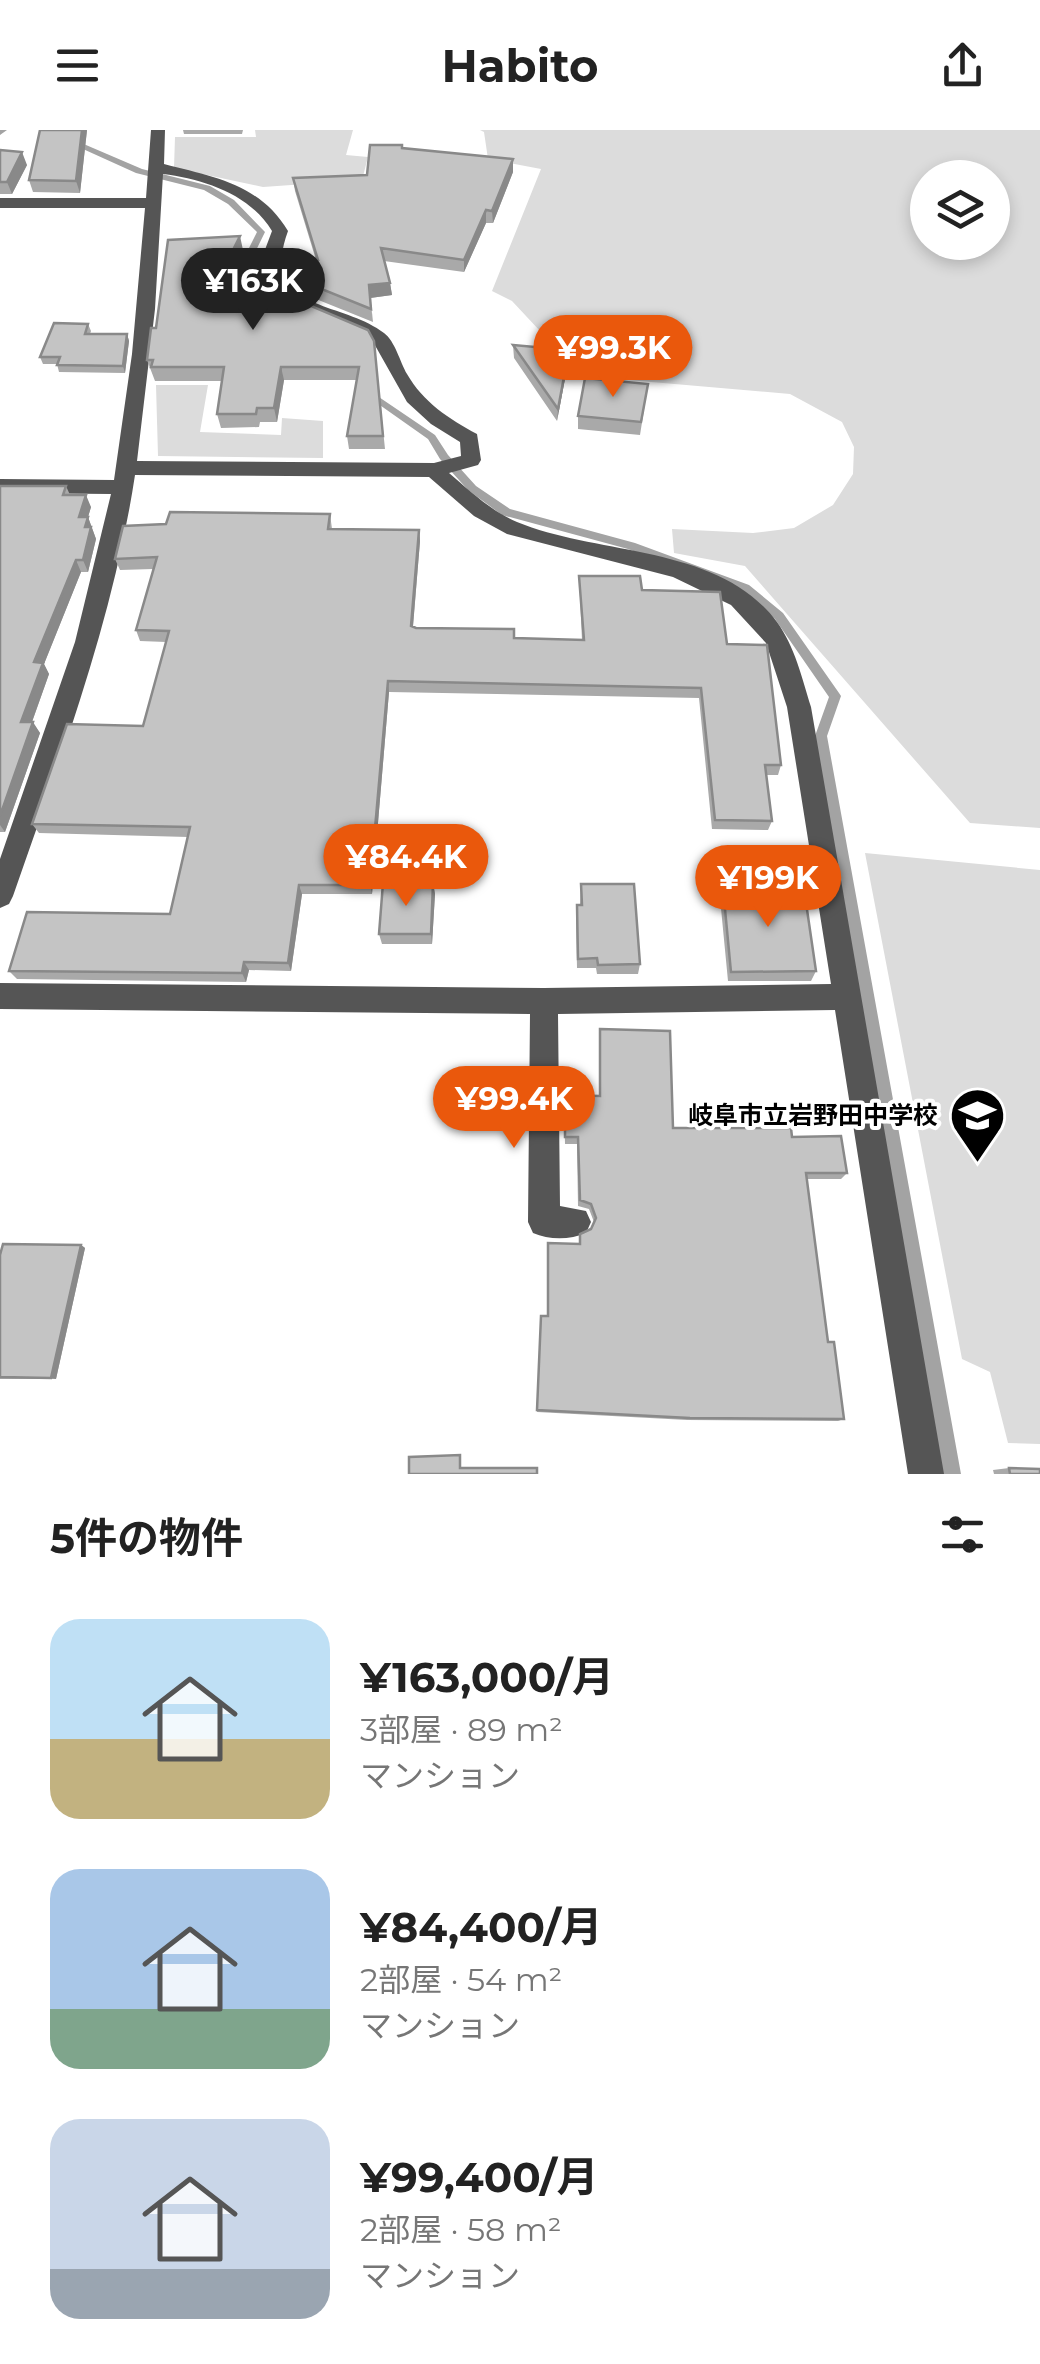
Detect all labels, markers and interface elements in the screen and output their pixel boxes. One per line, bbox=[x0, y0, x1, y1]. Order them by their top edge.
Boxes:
icon: menu bbox=[50, 38, 105, 93]
text: Habito bbox=[441, 38, 599, 93]
icon: share bbox=[935, 38, 990, 93]
map controls bbox=[910, 160, 1010, 260]
button: layers bbox=[910, 160, 1010, 260]
pin: ¥163K bbox=[183, 248, 323, 333]
text: ¥163K bbox=[203, 261, 303, 300]
pin: ¥99.3K bbox=[532, 315, 694, 400]
text: ¥99.3K bbox=[555, 328, 671, 367]
pin: ¥84.4K bbox=[325, 824, 487, 909]
text: ¥84.4K bbox=[345, 837, 467, 876]
pin: ¥199K bbox=[698, 845, 838, 930]
text: ¥199K bbox=[717, 858, 819, 897]
pin: ¥99.4K bbox=[433, 1066, 595, 1151]
text: ¥99.4K bbox=[455, 1079, 573, 1118]
school or university icon: 岐阜市立岩野田中学校 bbox=[947, 1085, 1007, 1164]
place label: 岐阜市立岩野田中学校 bbox=[688, 1100, 938, 1130]
icon: filters bbox=[935, 1507, 990, 1562]
text: 5件の物件 bbox=[50, 1512, 243, 1564]
text: ¥163,000/月 bbox=[360, 1651, 614, 1703]
icon: home bbox=[130, 1659, 250, 1779]
text: 3部屋 · 89 m² bbox=[360, 1710, 563, 1749]
text: マンション bbox=[360, 1756, 520, 1795]
text: ¥84,400/月 bbox=[360, 1901, 603, 1953]
icon: home bbox=[130, 1909, 250, 2029]
text: 2部屋 · 54 m² bbox=[360, 1960, 562, 1999]
text: マンション bbox=[360, 2006, 520, 2045]
text: ¥99,400/月 bbox=[360, 2151, 598, 2203]
icon: home bbox=[130, 2159, 250, 2279]
text: 2部屋 · 58 m² bbox=[360, 2210, 562, 2249]
text: マンション bbox=[360, 2256, 520, 2295]

